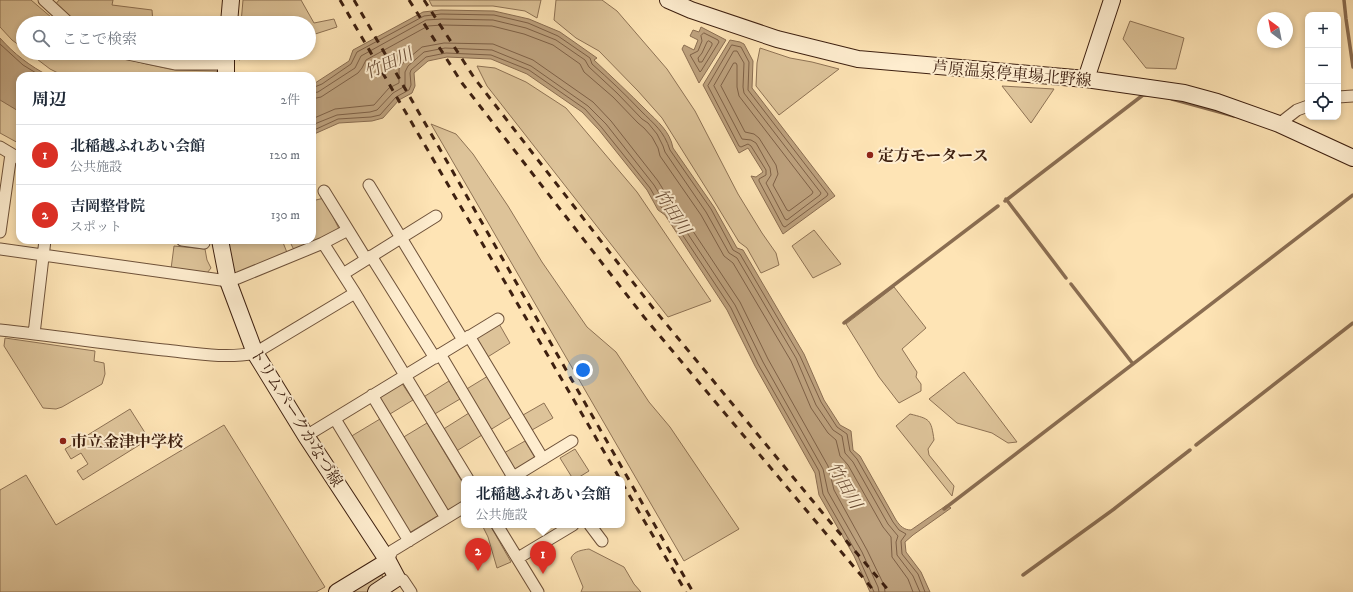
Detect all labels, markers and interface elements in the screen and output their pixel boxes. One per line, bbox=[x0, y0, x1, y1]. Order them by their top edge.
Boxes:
north arrow bbox=[1257, 12, 1293, 48]
map controls bbox=[1305, 12, 1341, 120]
button: + bbox=[1305, 12, 1341, 48]
search box bbox=[16, 16, 316, 60]
icon: search bbox=[30, 27, 52, 49]
text: ここで検索 bbox=[62, 30, 137, 49]
water label: 竹田川 bbox=[361, 43, 418, 84]
button: − bbox=[1305, 48, 1341, 84]
street label: 芦原温泉停車場北野線 bbox=[931, 57, 1092, 91]
button: locate bbox=[1305, 84, 1341, 120]
text: 周辺 bbox=[32, 89, 66, 111]
text: 2件 bbox=[281, 92, 300, 108]
text: 北稲越ふれあい会館 bbox=[70, 137, 205, 156]
place label: 定方モータース bbox=[878, 146, 989, 166]
text: 1 bbox=[43, 147, 47, 163]
text: 120 m bbox=[269, 147, 300, 163]
marker: 定方モータース bbox=[865, 150, 875, 160]
text: 公共施設 bbox=[70, 159, 122, 175]
water label: 竹田川 bbox=[649, 184, 696, 241]
text: 吉岡整骨院 bbox=[70, 197, 145, 216]
text: 2 bbox=[42, 207, 48, 223]
text: 130 m bbox=[271, 207, 300, 223]
text: スポット bbox=[70, 219, 122, 235]
street label: トリムパークかなづ線 bbox=[245, 344, 347, 491]
your location bbox=[573, 360, 593, 380]
place label: 市立金津中学校 bbox=[71, 432, 184, 452]
marker: 市立金津中学校 bbox=[58, 436, 68, 446]
water label: 竹田川 bbox=[822, 458, 867, 515]
popup bbox=[461, 476, 625, 528]
text: 北稲越ふれあい会館 bbox=[475, 485, 611, 504]
text: 公共施設 bbox=[475, 507, 528, 523]
pin: 2 bbox=[465, 538, 491, 571]
pin: 1 bbox=[530, 541, 556, 574]

